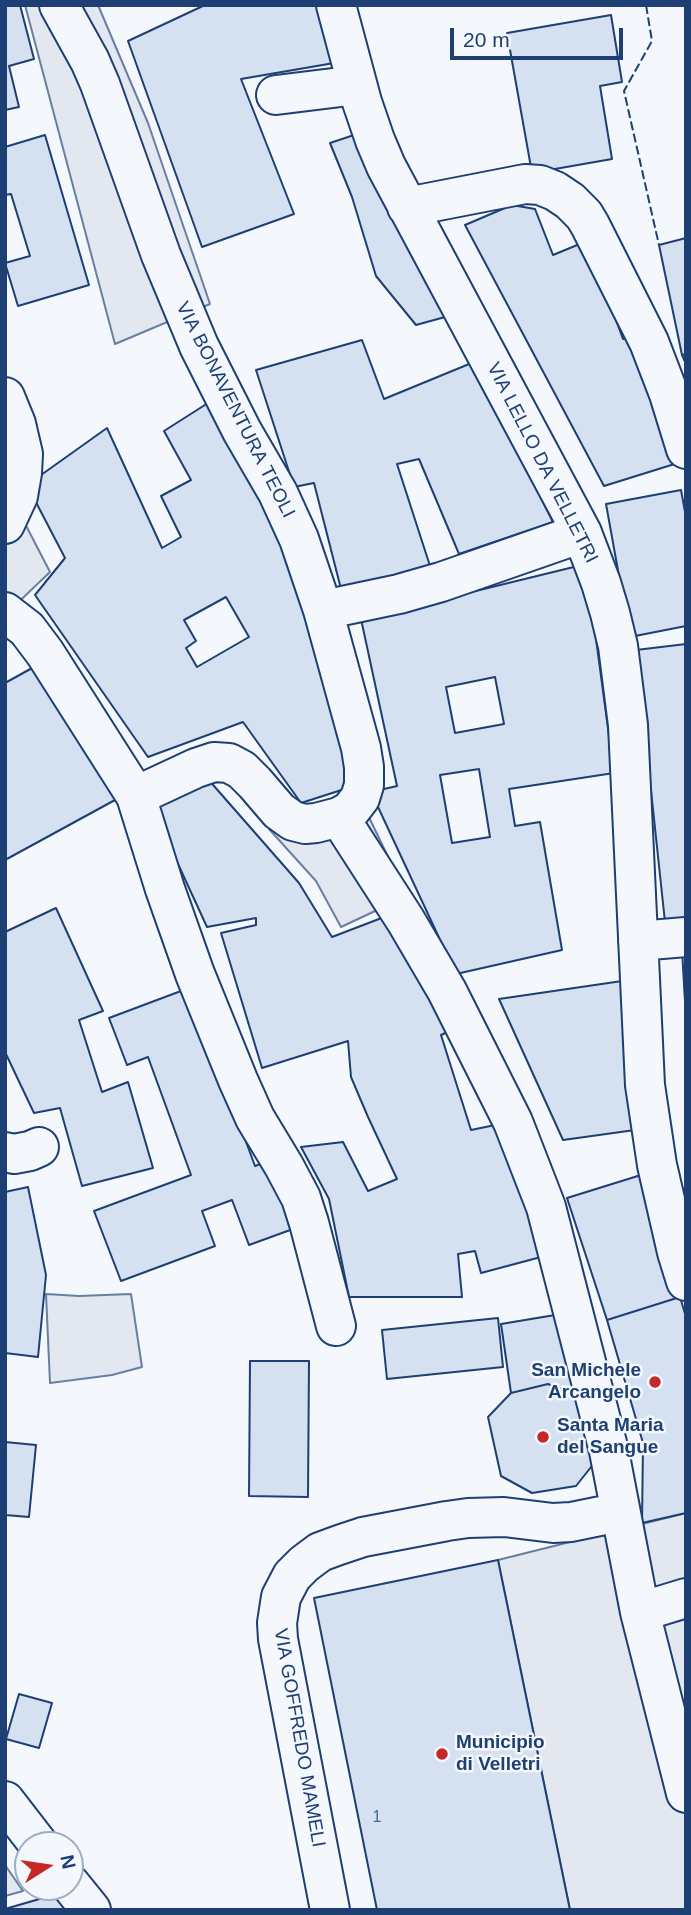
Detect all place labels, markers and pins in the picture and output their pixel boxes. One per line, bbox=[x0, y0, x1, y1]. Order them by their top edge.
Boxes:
place label: San Michele Arcangelo bbox=[531, 1360, 641, 1404]
marker: San Michele Arcangelo bbox=[647, 1374, 663, 1390]
place label: Santa Maria del Sangue bbox=[557, 1415, 664, 1459]
marker: Santa Maria del Sangue bbox=[535, 1429, 551, 1445]
place label: Municipio di Velletri bbox=[456, 1732, 545, 1776]
marker: Municipio di Velletri bbox=[434, 1746, 450, 1762]

